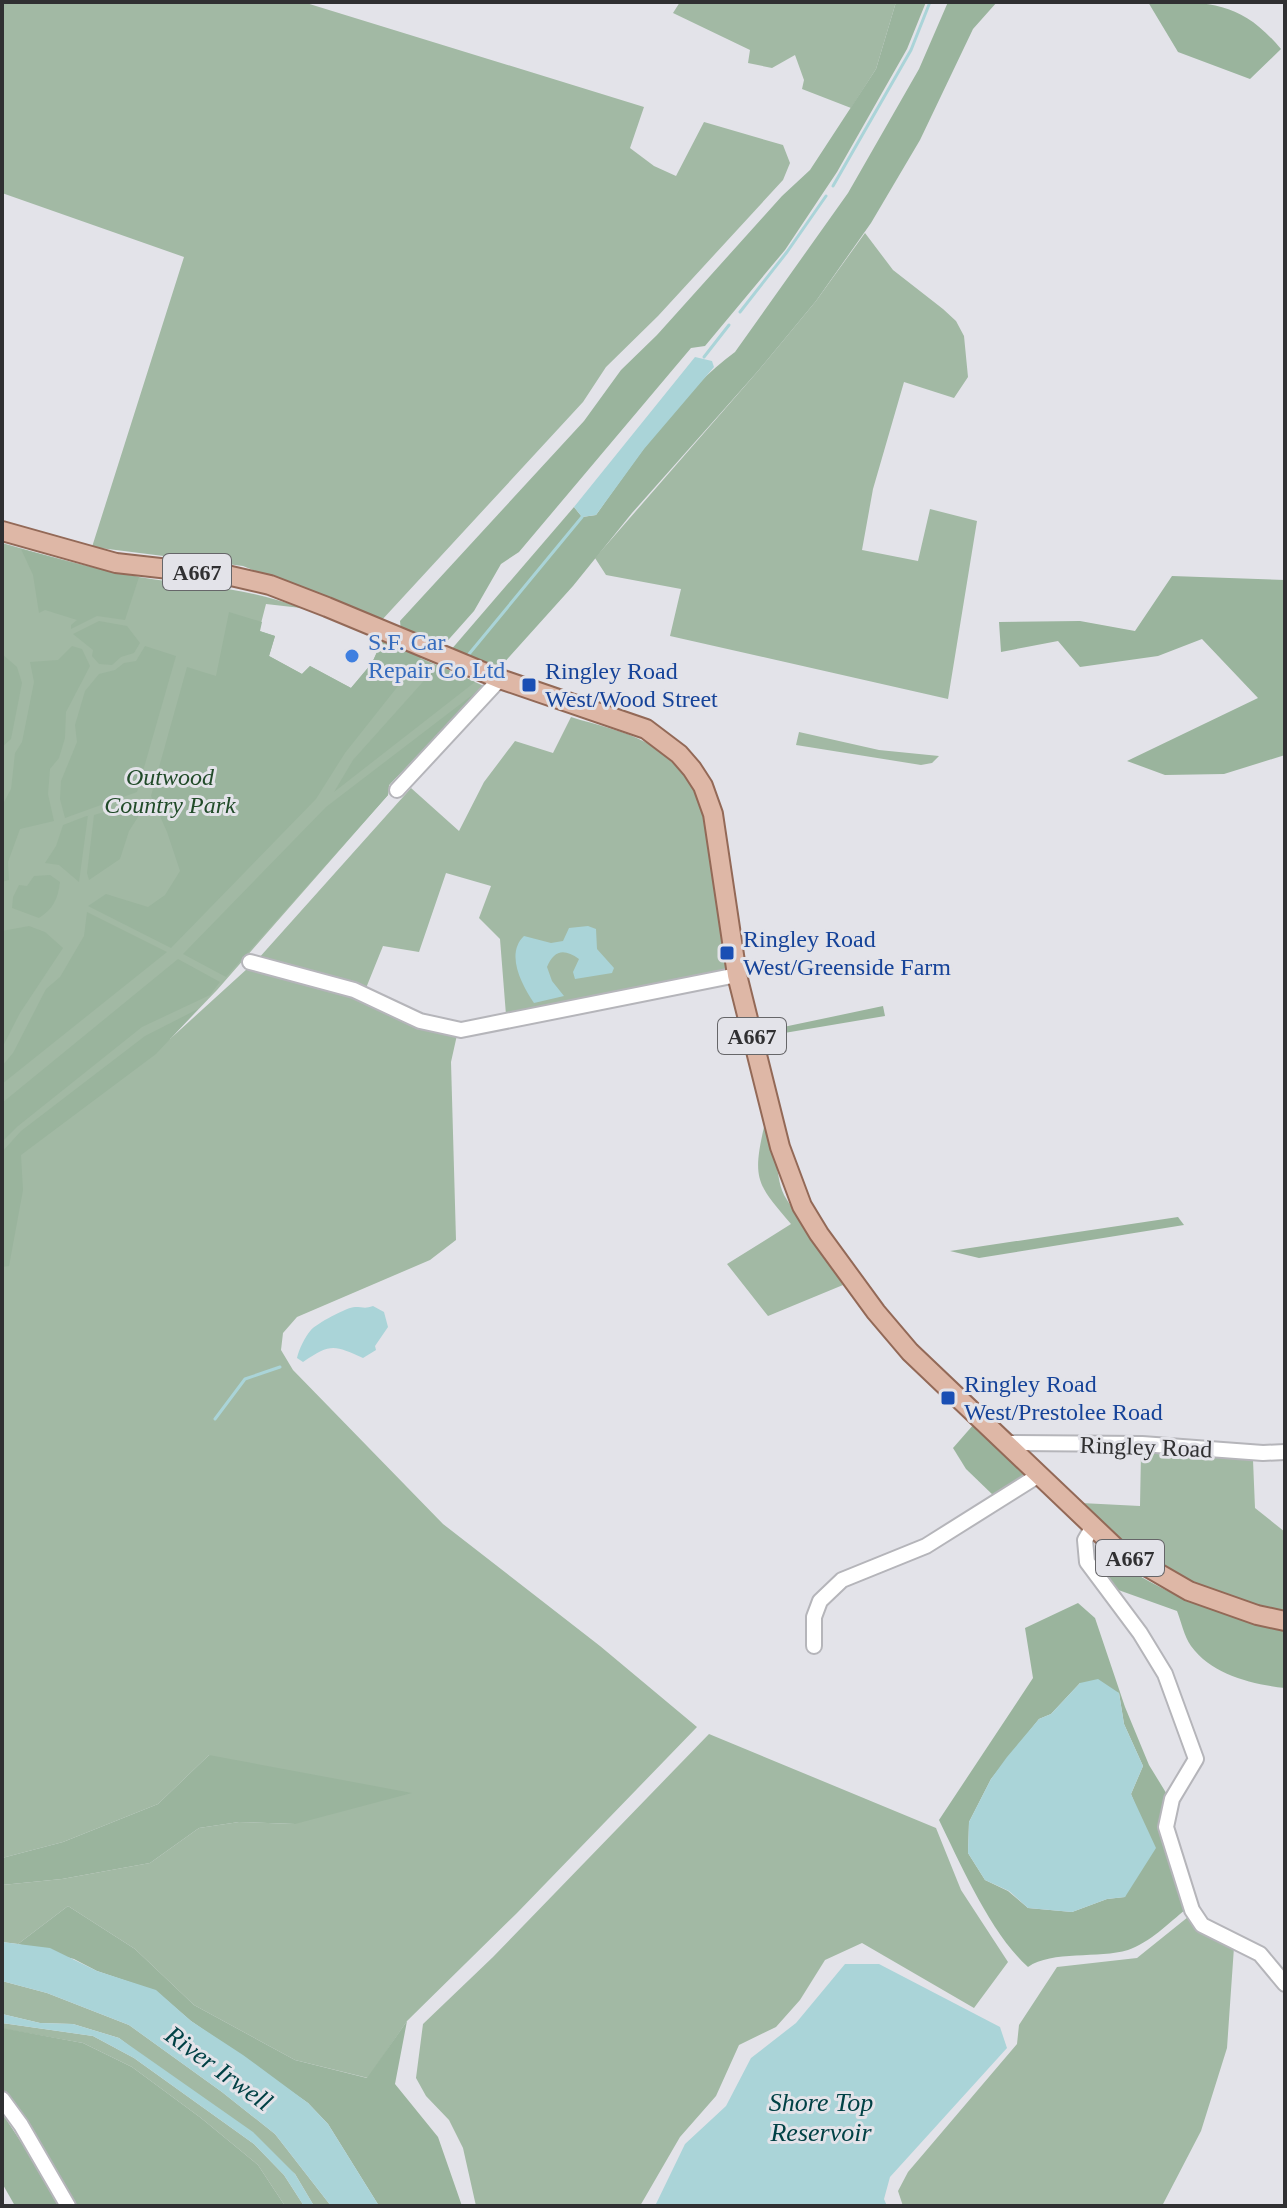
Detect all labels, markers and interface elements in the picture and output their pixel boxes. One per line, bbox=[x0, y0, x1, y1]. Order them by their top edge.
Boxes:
road number: A667 bbox=[163, 554, 231, 590]
place label: S.F. Car Repair Co Ltd bbox=[368, 629, 505, 683]
marker: S.F. Car Repair Co Ltd bbox=[343, 647, 361, 665]
place label: Ringley Road West/Wood Street bbox=[545, 658, 718, 712]
marker: Ringley Road West/Wood Street bbox=[520, 676, 538, 694]
park label: Outwood Country Park bbox=[104, 764, 236, 818]
place label: Ringley Road West/Greenside Farm bbox=[743, 926, 951, 980]
marker: Ringley Road West/Greenside Farm bbox=[718, 944, 736, 962]
road number: A667 bbox=[718, 1018, 786, 1054]
place label: Ringley Road West/Prestolee Road bbox=[964, 1371, 1163, 1425]
marker: Ringley Road West/Prestolee Road bbox=[939, 1389, 957, 1407]
street label: Ringley Road bbox=[1079, 1432, 1213, 1462]
road number: A667 bbox=[1096, 1540, 1164, 1576]
water label: River Irwell bbox=[159, 2019, 278, 2117]
water label: Shore Top Reservoir bbox=[769, 2088, 873, 2147]

